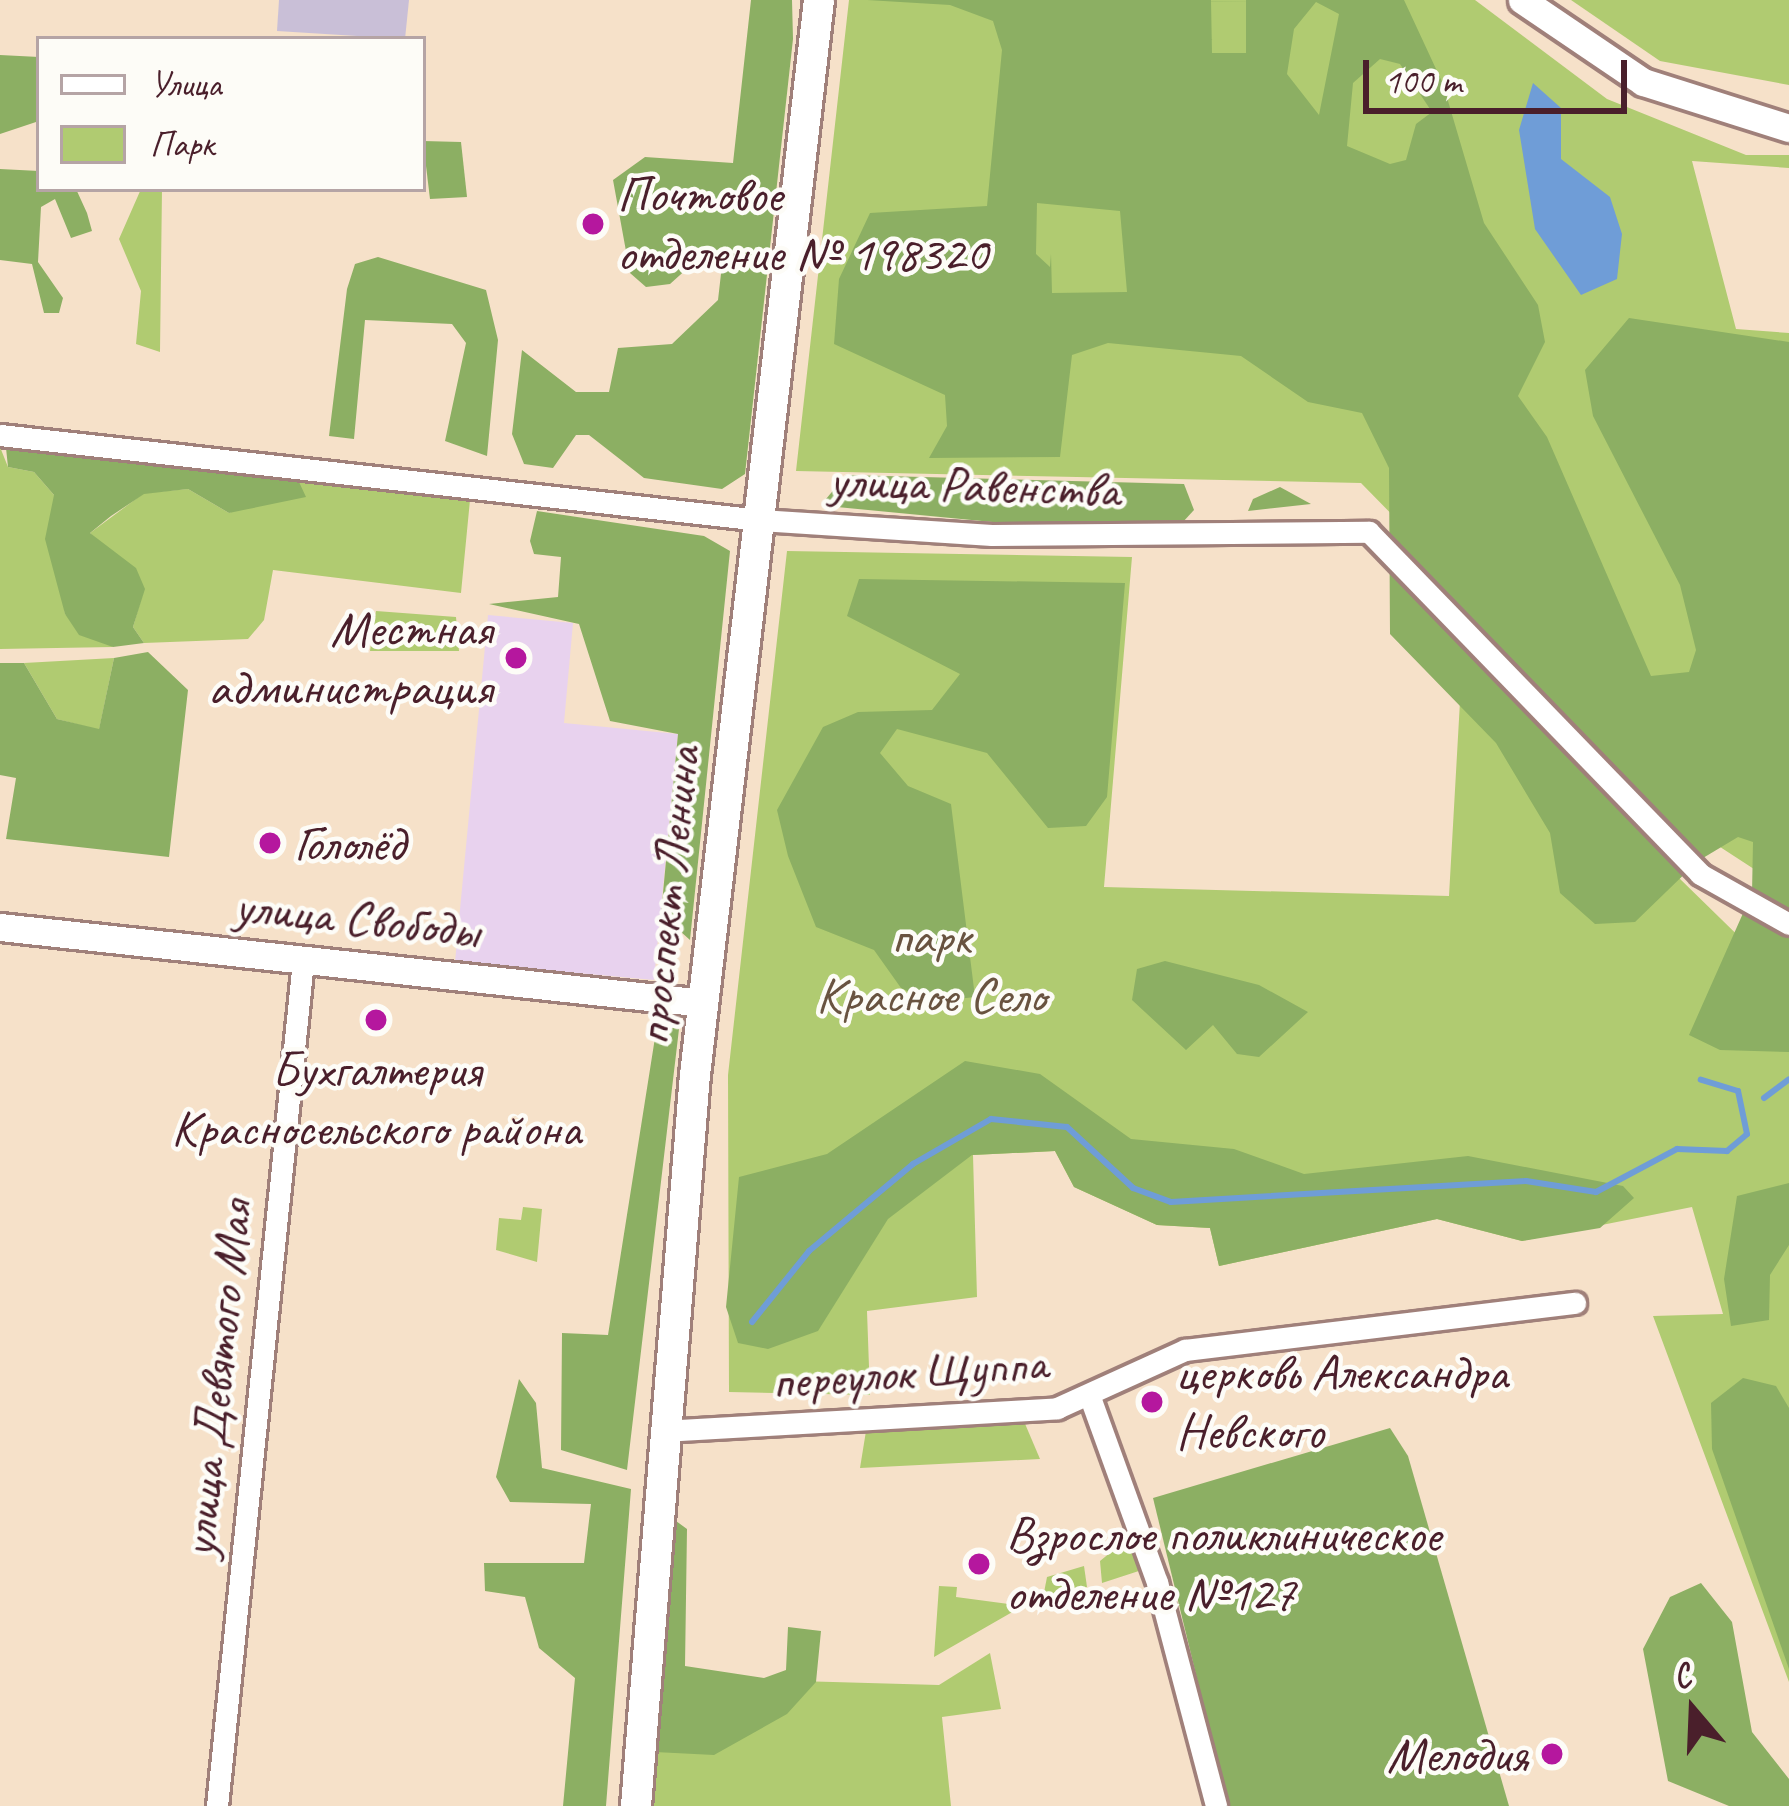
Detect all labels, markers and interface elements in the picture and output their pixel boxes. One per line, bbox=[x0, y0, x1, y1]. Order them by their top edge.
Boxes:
legend bbox=[36, 36, 426, 192]
scale bar bbox=[1369, 36, 1633, 110]
text: 100 m bbox=[1384, 58, 1461, 104]
text: Улица bbox=[150, 61, 221, 107]
text: Парк bbox=[150, 121, 214, 167]
place label: Почтовое отделение № 198320 bbox=[617, 164, 988, 284]
marker: Почтовое отделение № 198320 bbox=[580, 211, 606, 237]
street label: улица Равенства bbox=[829, 449, 1119, 521]
place label: Местная администрация bbox=[208, 598, 492, 718]
marker: Местная администрация bbox=[503, 645, 529, 671]
street label: проспект Ленина bbox=[621, 742, 713, 1050]
place label: Гололёд bbox=[294, 812, 405, 874]
marker: Гололёд bbox=[257, 830, 283, 856]
street label: улица Свободы bbox=[234, 875, 480, 961]
park label: парк Красное Село bbox=[816, 906, 1046, 1026]
marker: Бухгалтерия Красносельского района bbox=[363, 1007, 389, 1033]
place label: Бухгалтерия Красносельского района bbox=[171, 1039, 581, 1159]
street label: улица Девятого Мая bbox=[167, 1195, 265, 1563]
street label: переулок Щуппа bbox=[770, 1332, 1048, 1412]
place label: церковь Александра Невского bbox=[1176, 1342, 1507, 1462]
marker: церковь Александра Невского bbox=[1139, 1389, 1165, 1415]
place label: Взрослое поликлиническое отделение №127 bbox=[1006, 1504, 1440, 1624]
marker: Взрослое поликлиническое отделение №127 bbox=[963, 1548, 995, 1580]
north arrow bbox=[1633, 1650, 1753, 1770]
text: С bbox=[1667, 1653, 1696, 1698]
place label: Мелодия bbox=[1387, 1723, 1528, 1785]
marker: Мелодия bbox=[1539, 1741, 1565, 1767]

